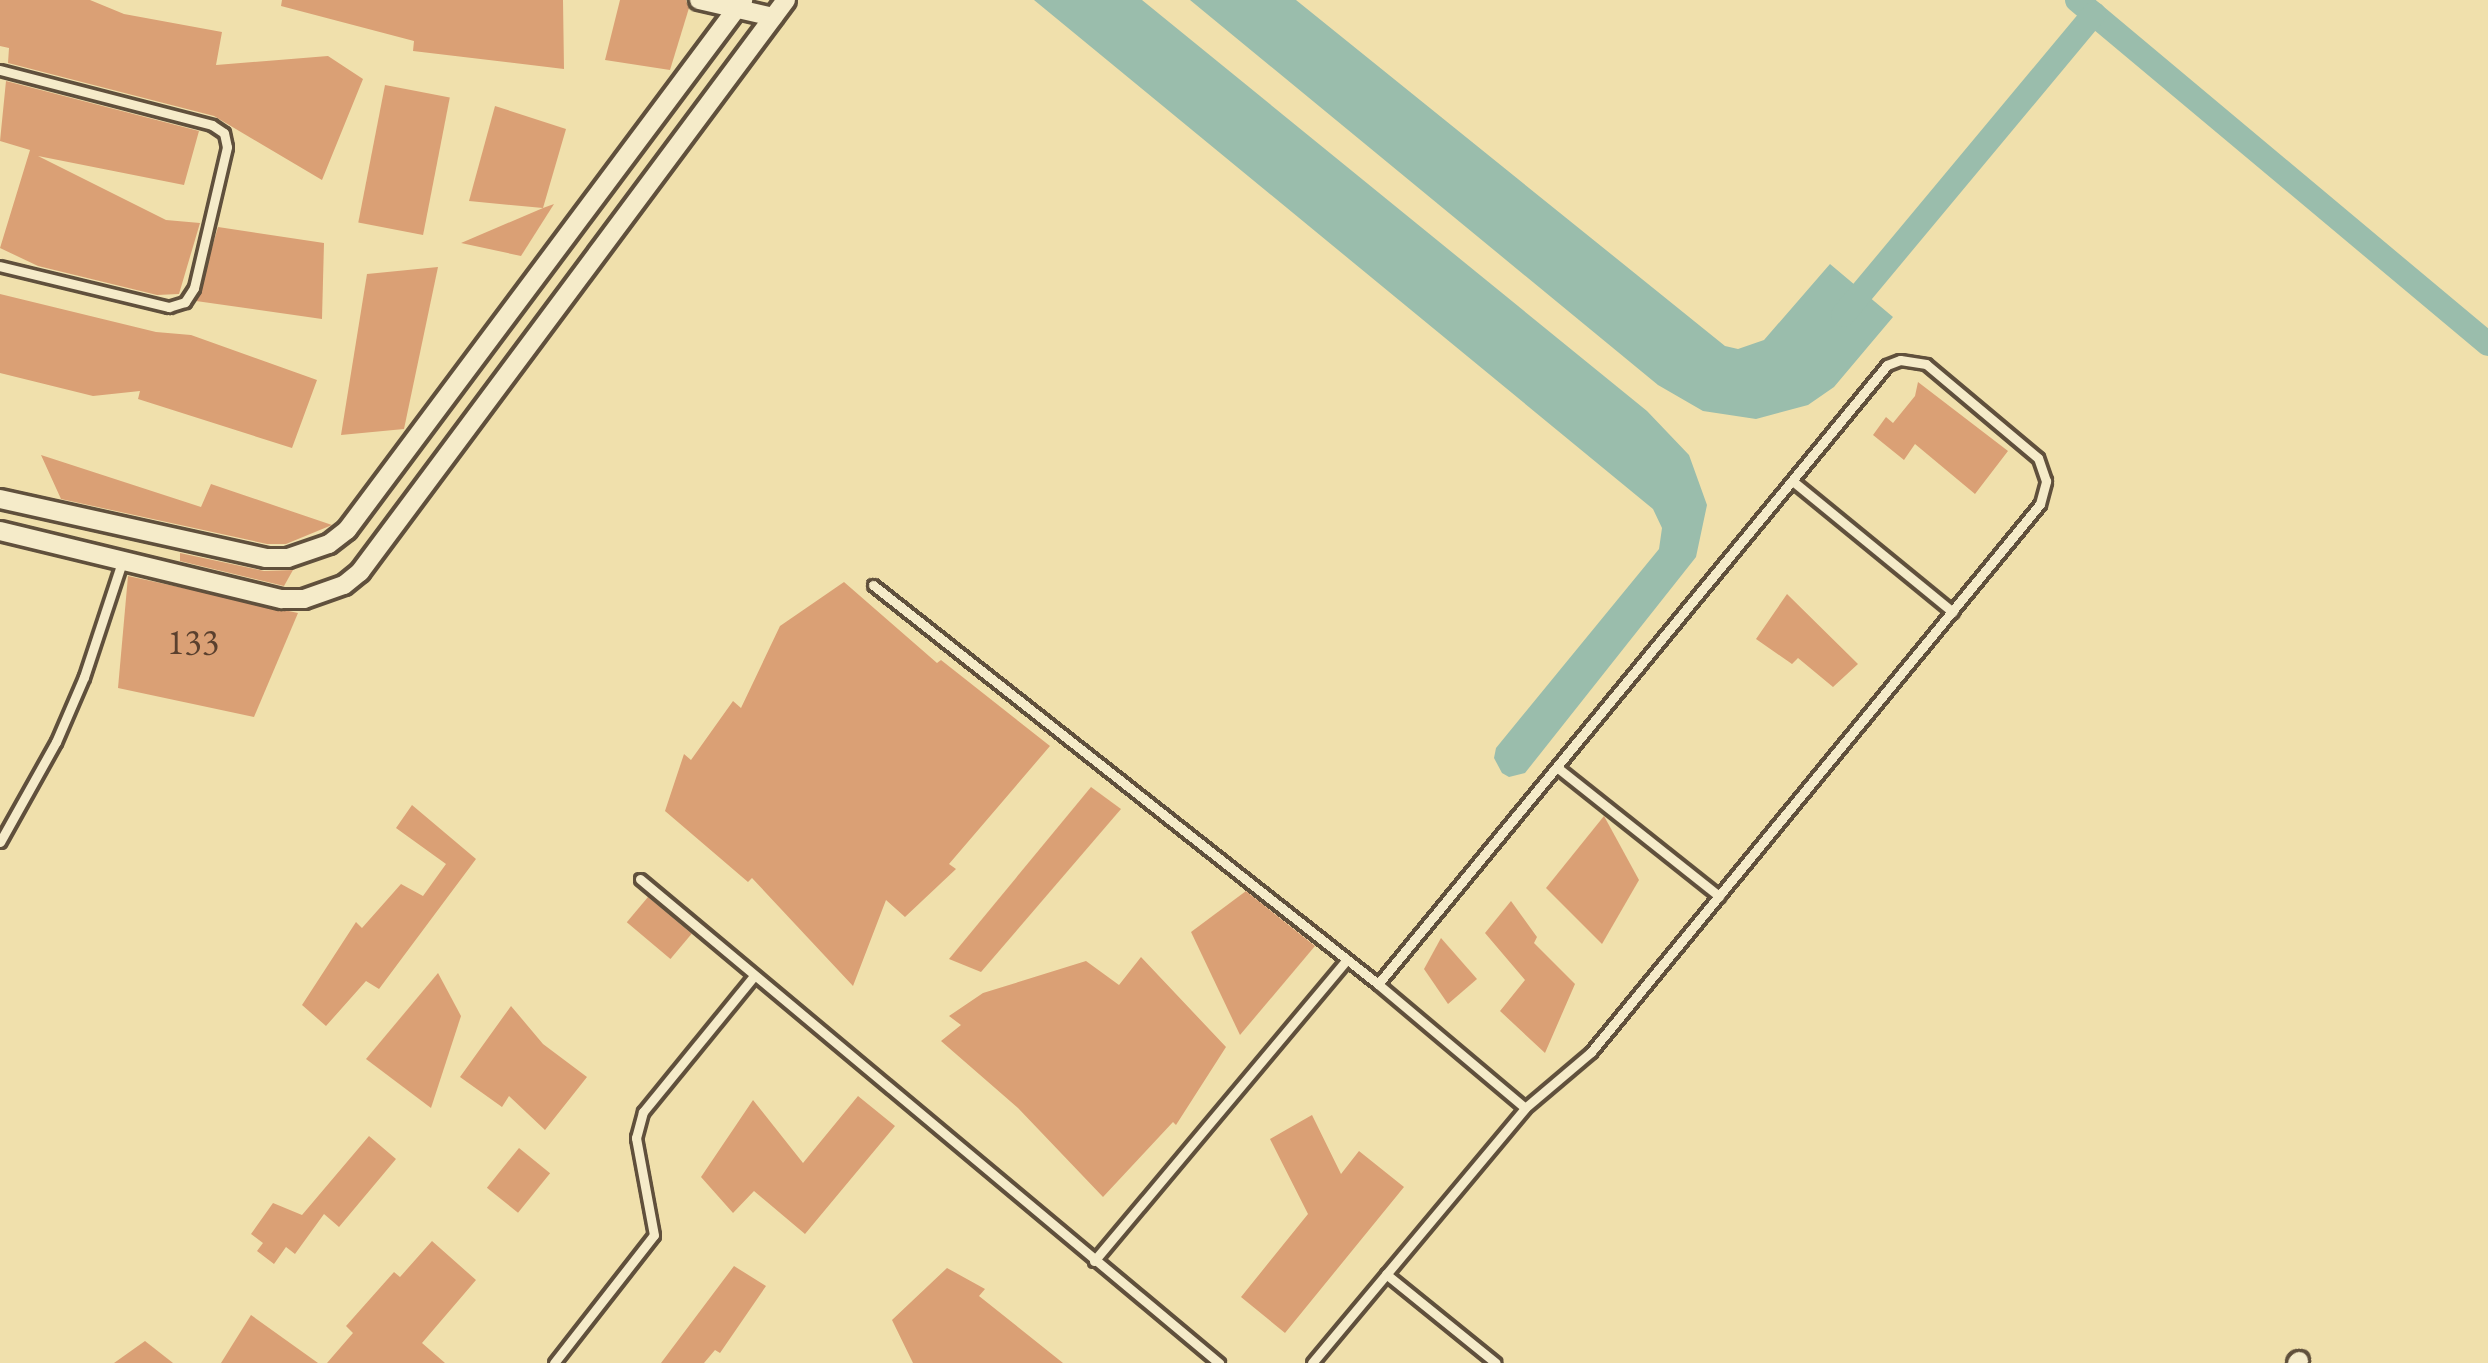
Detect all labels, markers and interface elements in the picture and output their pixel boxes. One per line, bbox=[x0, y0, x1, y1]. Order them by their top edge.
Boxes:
house number: 133 bbox=[167, 620, 219, 664]

